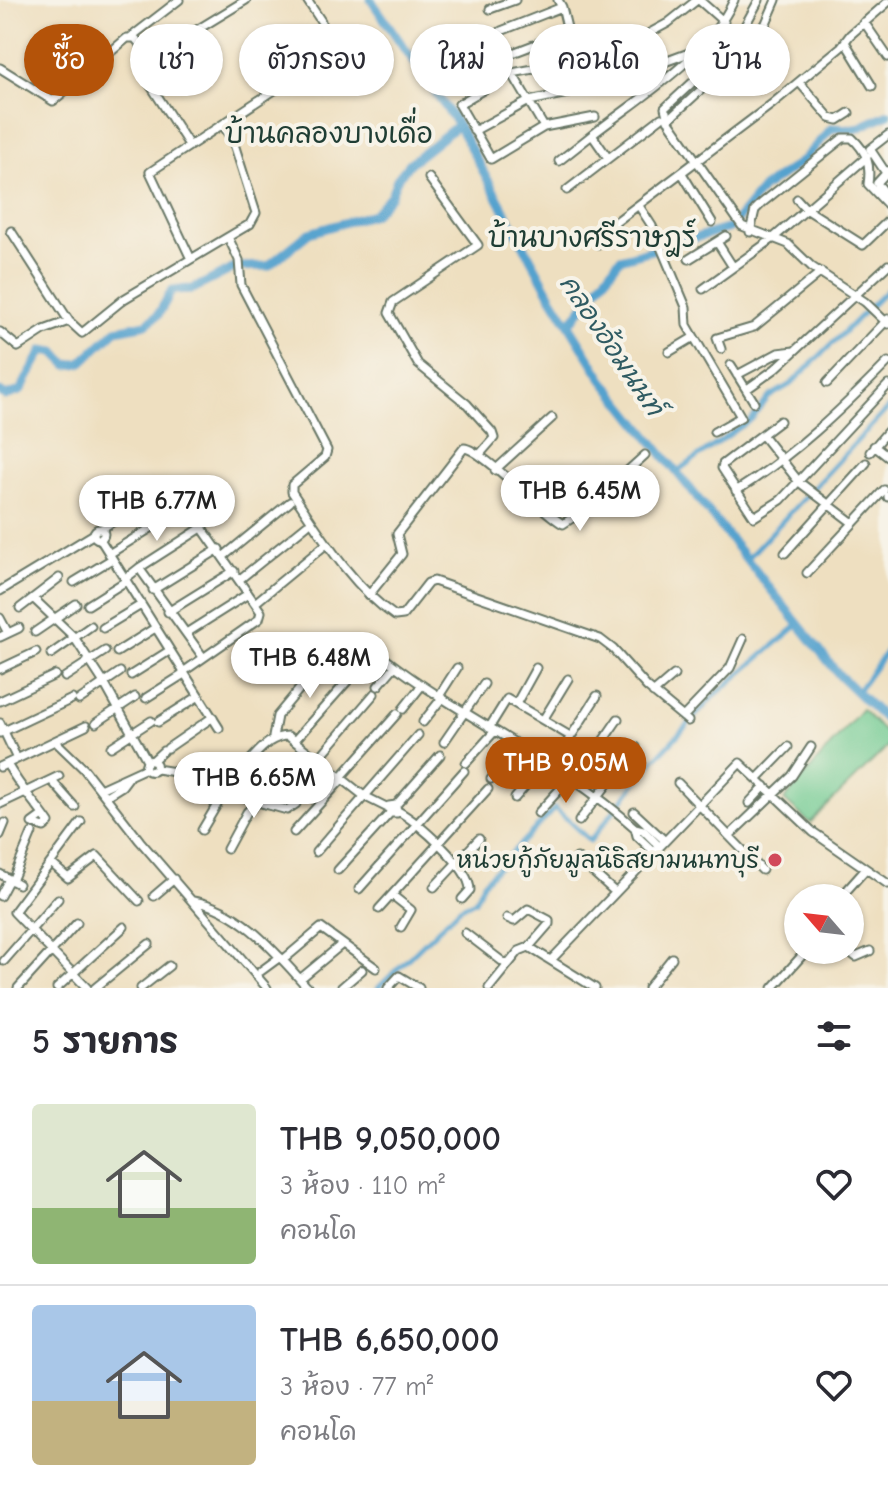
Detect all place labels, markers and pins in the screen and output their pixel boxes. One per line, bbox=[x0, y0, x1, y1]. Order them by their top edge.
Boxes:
pin: THB 6.45M bbox=[488, 465, 672, 533]
pin: THB 6.77M bbox=[65, 475, 249, 543]
pin: THB 6.48M bbox=[218, 632, 402, 700]
pin: THB 9.05M bbox=[474, 737, 658, 805]
pin: THB 6.65M bbox=[162, 752, 346, 820]
place label: หน่วยกู้ภัยมูลนิธิสยามนนทบุรี bbox=[457, 845, 759, 878]
marker: หน่วยกู้ภัยมูลนิธิสยามนนทบุรี bbox=[766, 851, 784, 869]

